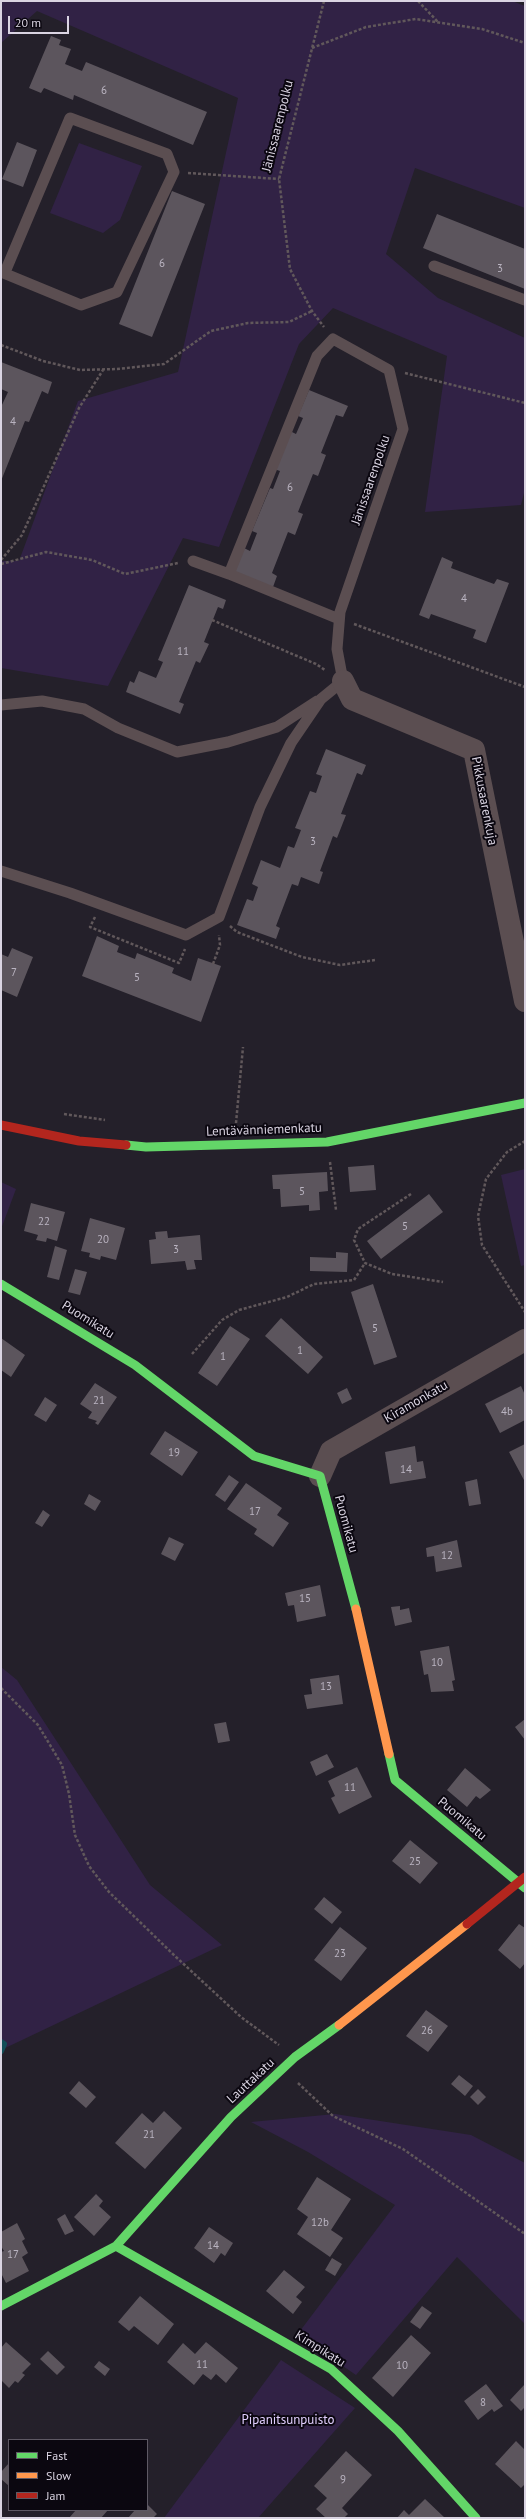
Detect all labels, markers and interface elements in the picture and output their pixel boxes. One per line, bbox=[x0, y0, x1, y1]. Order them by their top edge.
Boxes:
scale bar bbox=[10, 8, 71, 34]
text: 20 m bbox=[15, 15, 41, 30]
street label: Jänissaarenpolku bbox=[259, 79, 297, 173]
house number: 6 bbox=[101, 84, 107, 98]
house number: 6 bbox=[159, 257, 165, 271]
house number: 3 bbox=[497, 262, 503, 276]
house number: 4 bbox=[10, 415, 16, 429]
street label: Jänissaarenpolku bbox=[348, 433, 394, 527]
house number: 6 bbox=[287, 481, 293, 495]
house number: 4 bbox=[461, 592, 467, 606]
house number: 11 bbox=[177, 645, 189, 659]
street label: Pikkusaarenkuja bbox=[468, 755, 500, 847]
house number: 3 bbox=[310, 835, 316, 849]
house number: 7 bbox=[11, 966, 17, 980]
house number: 5 bbox=[134, 971, 140, 985]
street label: Lentävänniemenkatu bbox=[206, 1120, 322, 1140]
house number: 5 bbox=[299, 1185, 305, 1199]
house number: 22 bbox=[38, 1215, 50, 1229]
house number: 5 bbox=[402, 1220, 408, 1234]
house number: 20 bbox=[97, 1233, 109, 1247]
house number: 3 bbox=[173, 1243, 179, 1257]
street label: Puomikatu bbox=[59, 1298, 117, 1342]
house number: 5 bbox=[372, 1322, 378, 1336]
house number: 1 bbox=[297, 1344, 303, 1358]
house number: 1 bbox=[220, 1350, 226, 1364]
street label: Kiramonkatu bbox=[381, 1377, 451, 1427]
house number: 21 bbox=[93, 1394, 105, 1408]
house number: 4b bbox=[501, 1405, 513, 1419]
house number: 19 bbox=[168, 1446, 180, 1460]
house number: 14 bbox=[400, 1463, 412, 1477]
street label: Puomikatu bbox=[331, 1494, 361, 1554]
house number: 17 bbox=[249, 1505, 261, 1519]
house number: 12 bbox=[441, 1549, 453, 1563]
house number: 15 bbox=[299, 1592, 311, 1606]
house number: 10 bbox=[431, 1656, 443, 1670]
house number: 13 bbox=[320, 1680, 332, 1694]
house number: 11 bbox=[344, 1781, 356, 1795]
street label: Puomikatu bbox=[434, 1794, 490, 1844]
house number: 25 bbox=[409, 1855, 421, 1869]
house number: 23 bbox=[334, 1947, 346, 1961]
house number: 26 bbox=[421, 2024, 433, 2038]
street label: Lauttakatu bbox=[224, 2055, 278, 2107]
house number: 21 bbox=[143, 2128, 155, 2142]
house number: 12b bbox=[311, 2216, 329, 2230]
house number: 14 bbox=[207, 2239, 219, 2253]
house number: 17 bbox=[7, 2248, 19, 2262]
street label: Kimpikatu bbox=[292, 2327, 348, 2371]
house number: 11 bbox=[196, 2358, 208, 2372]
house number: 10 bbox=[396, 2359, 408, 2373]
house number: 8 bbox=[480, 2396, 486, 2410]
park label: Pipanitsunpuisto bbox=[241, 2412, 335, 2428]
legend bbox=[8, 2439, 148, 2511]
text: Fast bbox=[46, 2448, 67, 2463]
text: Slow bbox=[46, 2468, 71, 2483]
house number: 9 bbox=[340, 2473, 346, 2487]
text: Jam bbox=[46, 2488, 65, 2503]

